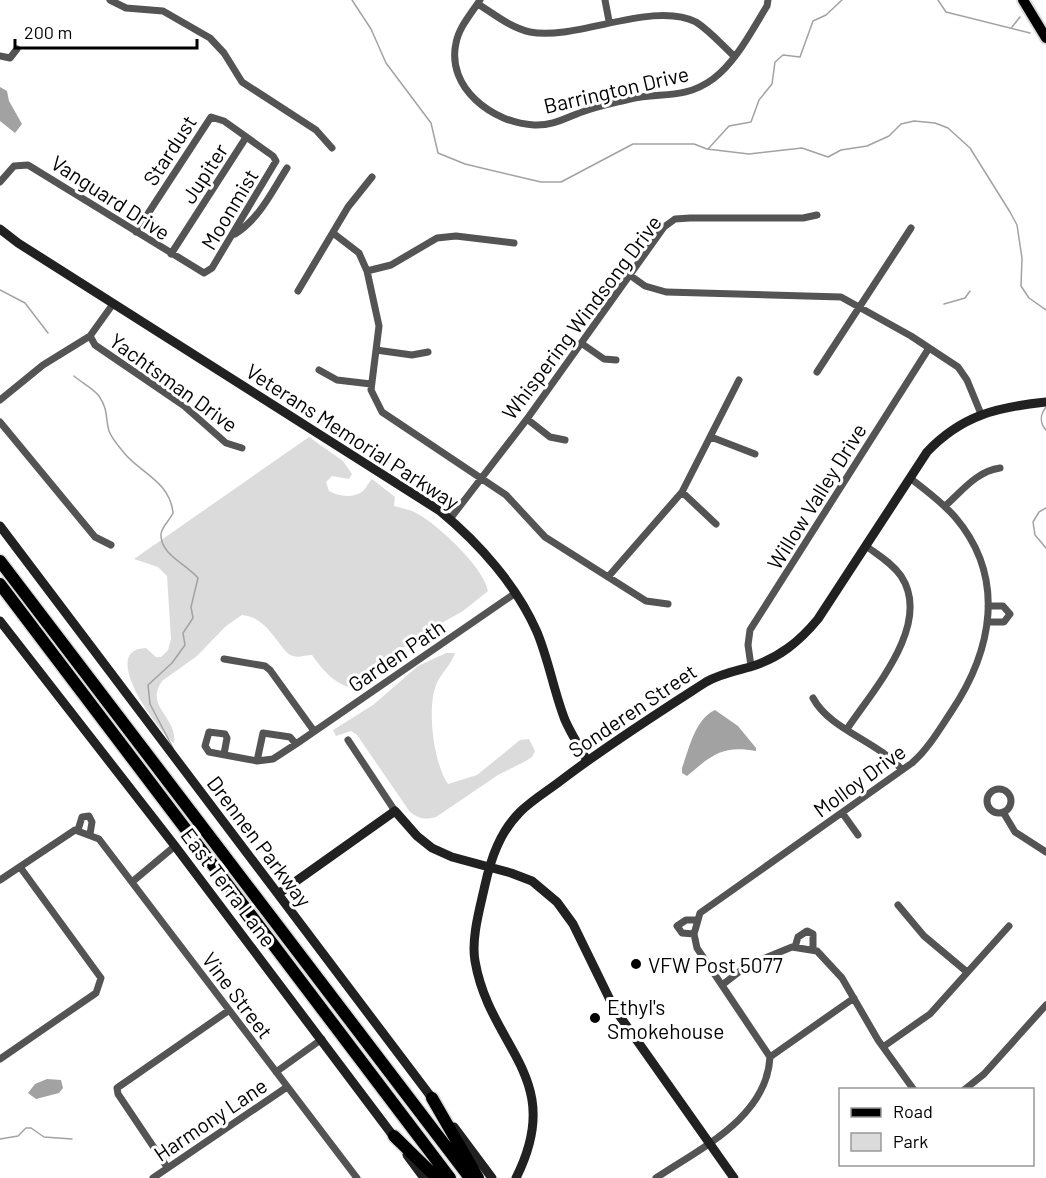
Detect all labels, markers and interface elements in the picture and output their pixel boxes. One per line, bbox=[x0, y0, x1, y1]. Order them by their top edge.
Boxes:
scale bar bbox=[15, 12, 196, 50]
text: 200 m bbox=[24, 21, 72, 43]
street label: Barrington Drive bbox=[541, 60, 691, 118]
street label: Stardust bbox=[137, 110, 201, 190]
street label: Jupiter bbox=[175, 138, 233, 208]
street label: Vanguard Drive bbox=[47, 149, 175, 245]
street label: Moonmist bbox=[195, 164, 263, 254]
street label: Whispering Windsong Drive bbox=[496, 210, 666, 424]
street label: Yachtsman Drive bbox=[105, 327, 243, 437]
street label: Veterans Memorial Parkway bbox=[242, 358, 464, 514]
street label: Willow Valley Drive bbox=[761, 418, 871, 574]
street label: Garden Path bbox=[343, 614, 449, 696]
street label: Sonderen Street bbox=[563, 658, 701, 762]
street label: Molloy Drive bbox=[808, 738, 910, 822]
street label: Drennen Parkway bbox=[203, 771, 318, 912]
street label: East Terra Lane bbox=[176, 823, 282, 951]
street label: Vine Street bbox=[197, 947, 279, 1043]
place label: VFW Post 5077 bbox=[648, 952, 783, 977]
marker: VFW Post 5077 bbox=[629, 957, 643, 971]
place label: Ethyl's Smokehouse bbox=[607, 994, 724, 1043]
marker: Ethyl's Smokehouse bbox=[588, 1011, 602, 1025]
street label: Harmony Lane bbox=[149, 1072, 271, 1166]
legend bbox=[839, 1088, 1034, 1166]
text: Road bbox=[893, 1100, 933, 1122]
text: Park bbox=[893, 1130, 928, 1152]

